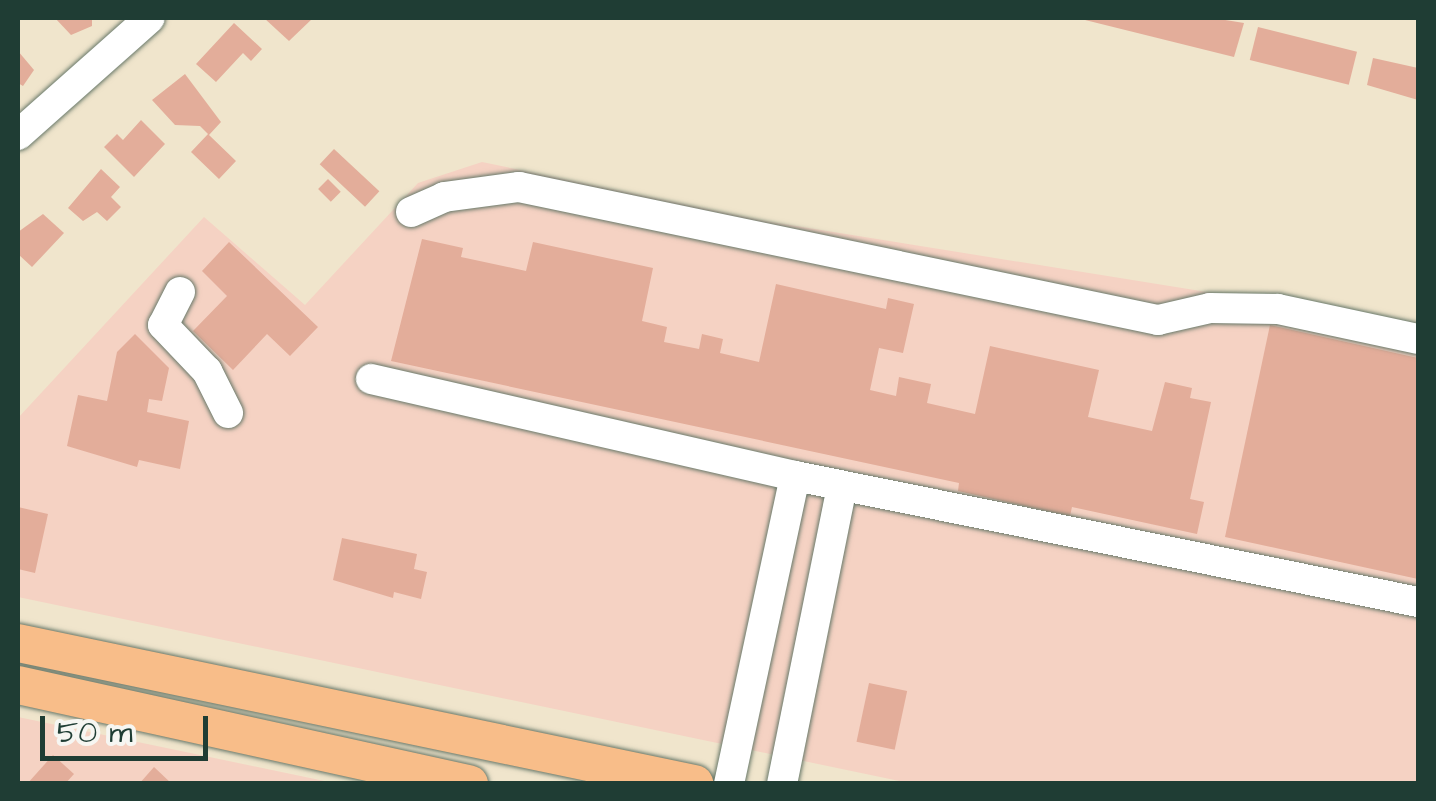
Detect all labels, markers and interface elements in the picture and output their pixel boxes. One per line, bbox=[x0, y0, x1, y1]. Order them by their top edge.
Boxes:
scale bar bbox=[45, 696, 212, 758]
text: 50 m bbox=[57, 712, 133, 754]

